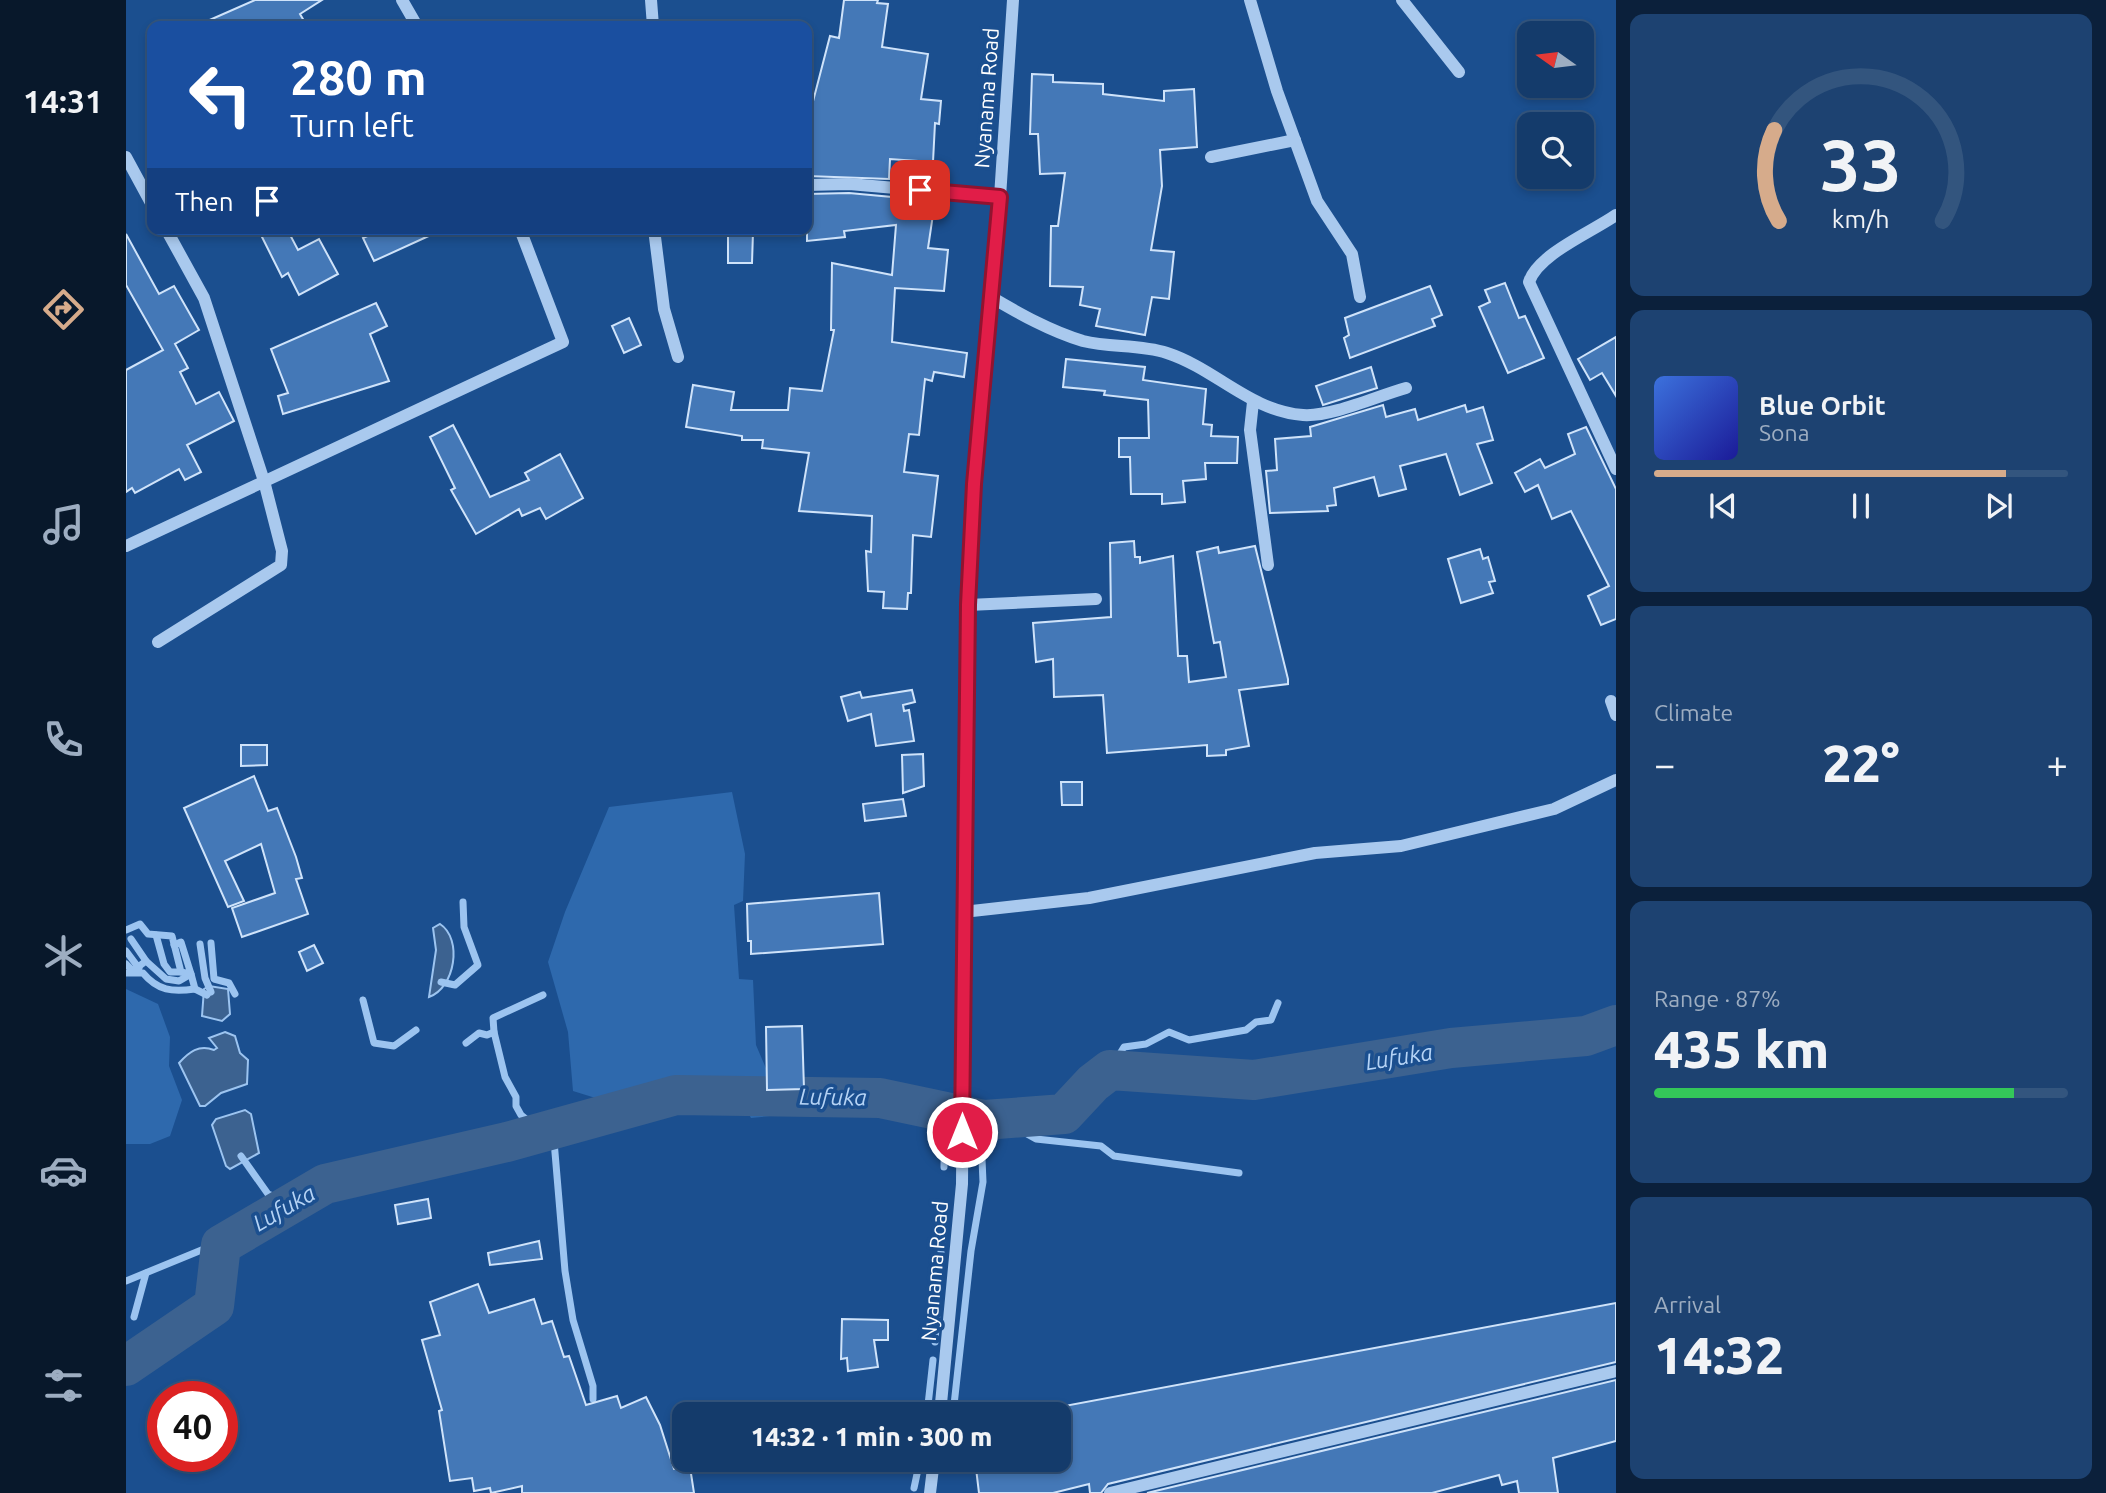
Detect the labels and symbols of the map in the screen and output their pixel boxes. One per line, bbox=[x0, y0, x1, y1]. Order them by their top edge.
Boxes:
north arrow bbox=[1517, 21, 1594, 98]
street label: Nyanama Road bbox=[969, 27, 1003, 169]
pin bbox=[890, 160, 950, 220]
water label: Lufuka bbox=[1363, 1039, 1435, 1075]
water label: Lufuka bbox=[799, 1083, 867, 1111]
position arrow bbox=[925, 1095, 999, 1169]
water label: Lufuka bbox=[248, 1180, 320, 1236]
street label: Nyanama Road bbox=[916, 1200, 952, 1342]
speed limit sign: 40 bbox=[147, 1381, 238, 1472]

